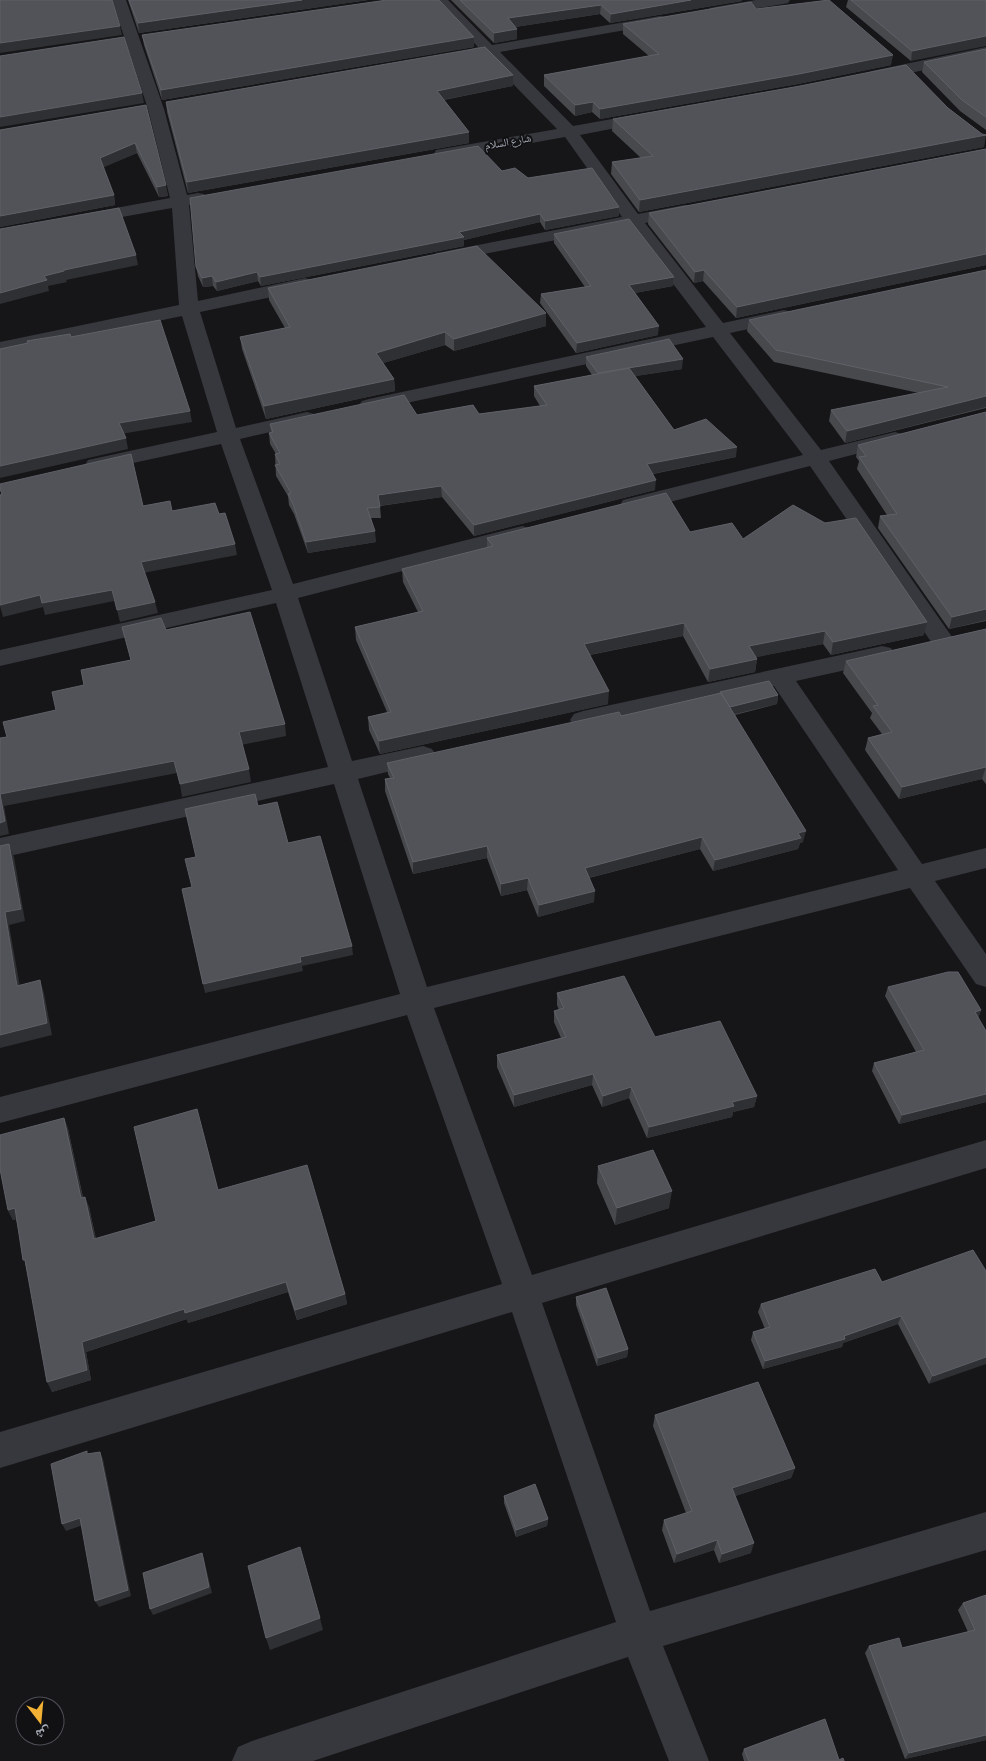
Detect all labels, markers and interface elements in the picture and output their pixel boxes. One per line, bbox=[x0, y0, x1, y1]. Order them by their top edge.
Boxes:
street label: شارع السلام bbox=[484, 132, 532, 152]
north arrow bbox=[15, 1696, 65, 1746]
text: ش bbox=[34, 1723, 53, 1743]

